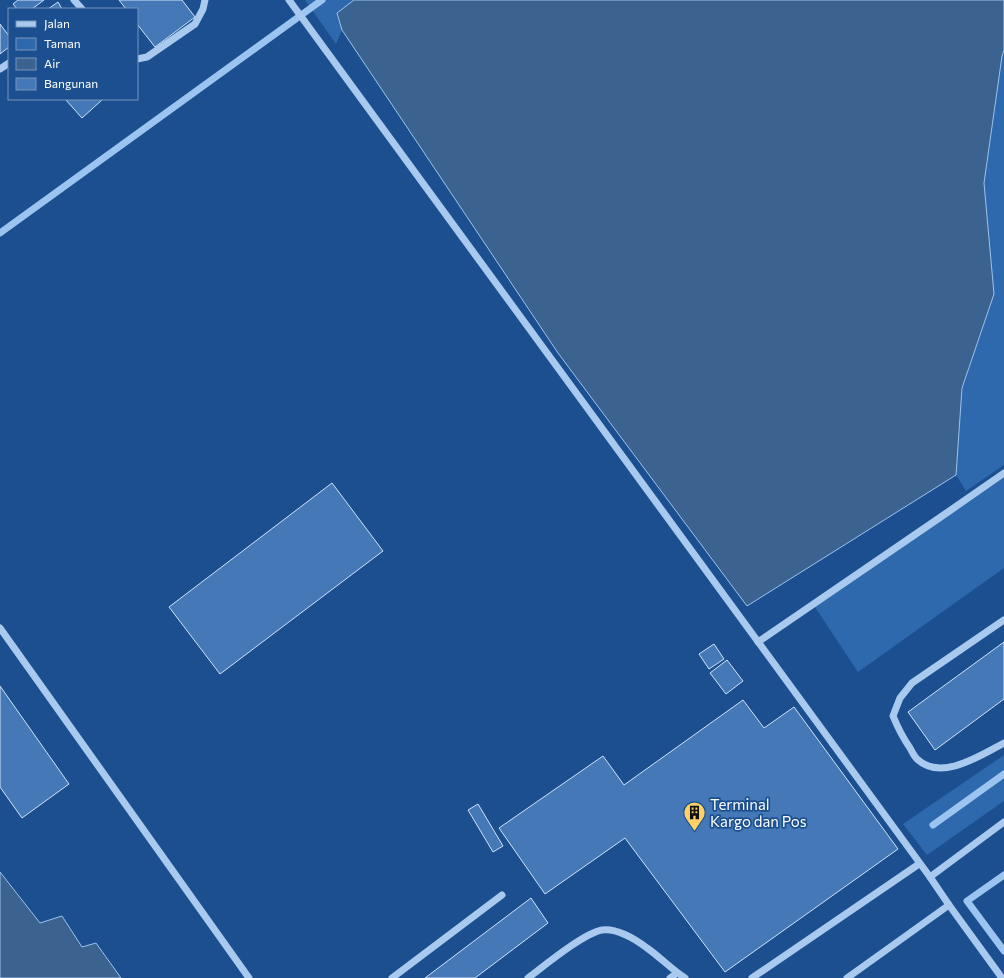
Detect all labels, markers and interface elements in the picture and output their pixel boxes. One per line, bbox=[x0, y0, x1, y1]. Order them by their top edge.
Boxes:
legend bbox=[8, 8, 138, 100]
text: Jalan bbox=[44, 16, 70, 31]
text: Taman bbox=[44, 36, 81, 50]
text: Air bbox=[44, 56, 60, 70]
text: Bangunan bbox=[44, 76, 98, 90]
place label: Terminal Kargo dan Pos bbox=[710, 795, 807, 830]
building icon: Terminal Kargo dan Pos bbox=[681, 800, 707, 833]

